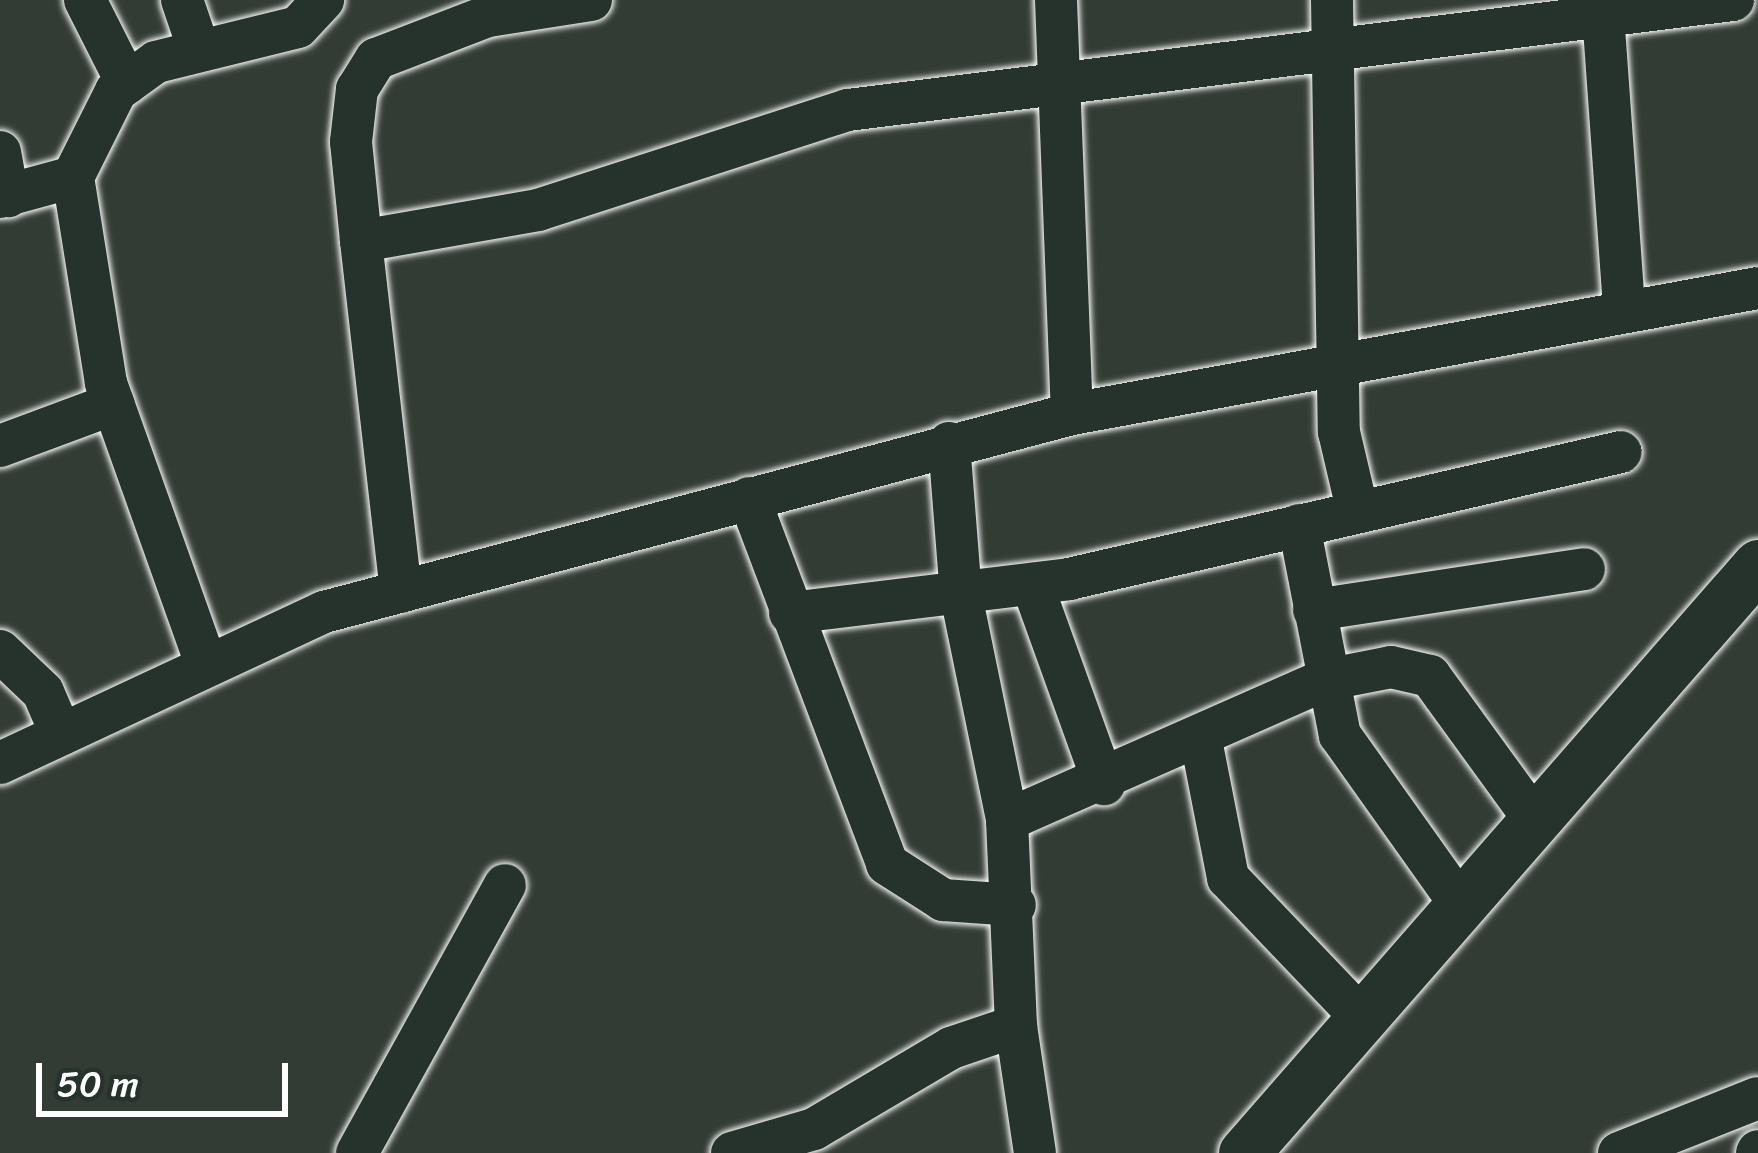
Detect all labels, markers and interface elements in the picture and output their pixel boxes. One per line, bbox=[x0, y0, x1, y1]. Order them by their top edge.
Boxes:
scale bar bbox=[42, 1039, 294, 1113]
text: 50 m bbox=[57, 1052, 139, 1116]

